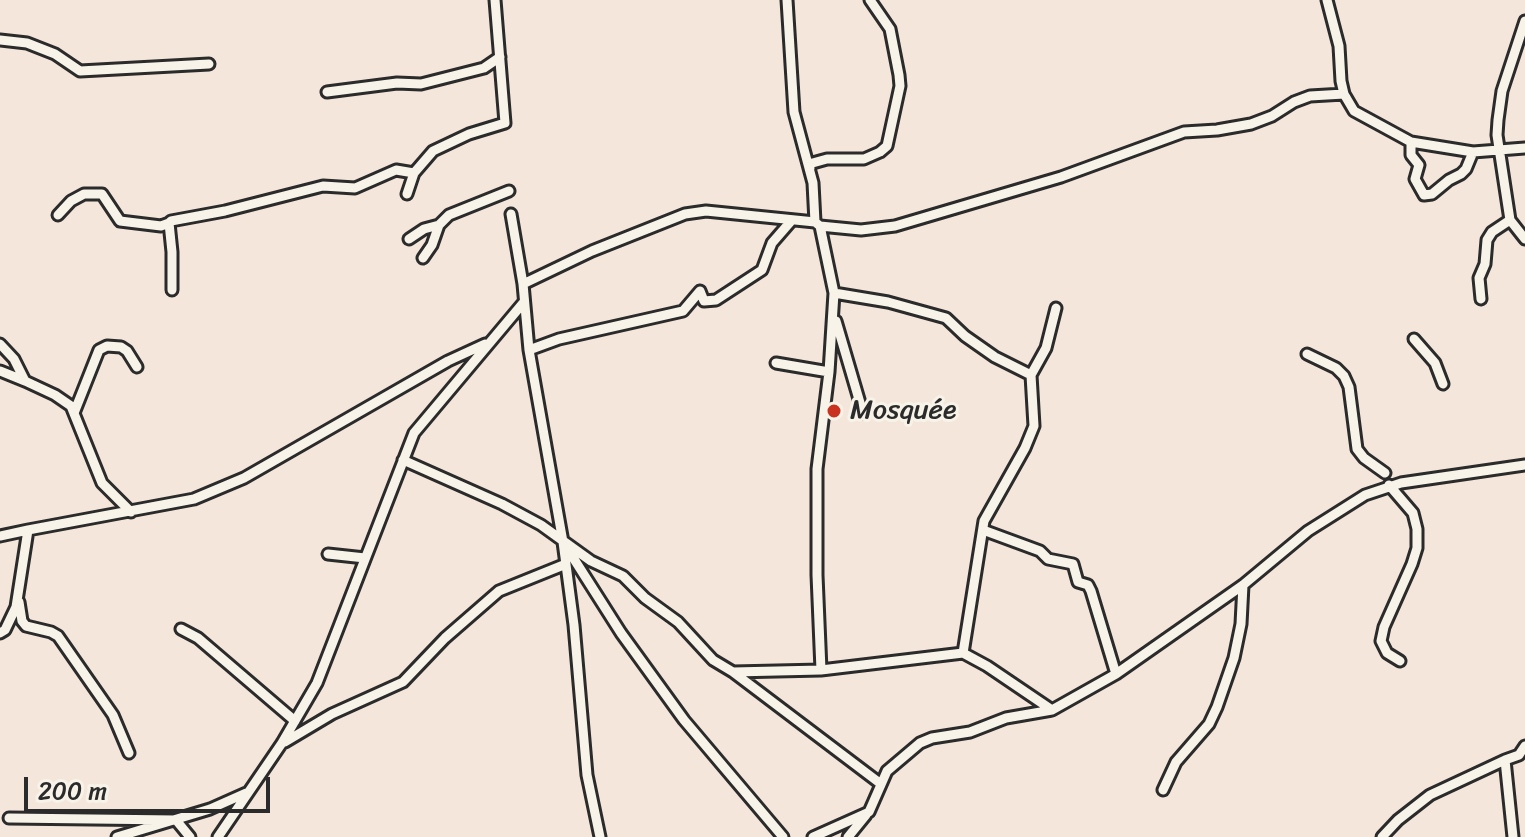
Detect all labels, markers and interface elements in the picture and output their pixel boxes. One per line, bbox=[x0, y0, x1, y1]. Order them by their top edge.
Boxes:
place label: Mosquée bbox=[850, 394, 956, 428]
marker: Mosquée bbox=[825, 402, 843, 420]
scale bar bbox=[28, 761, 274, 811]
text: 200 m bbox=[38, 770, 107, 812]

